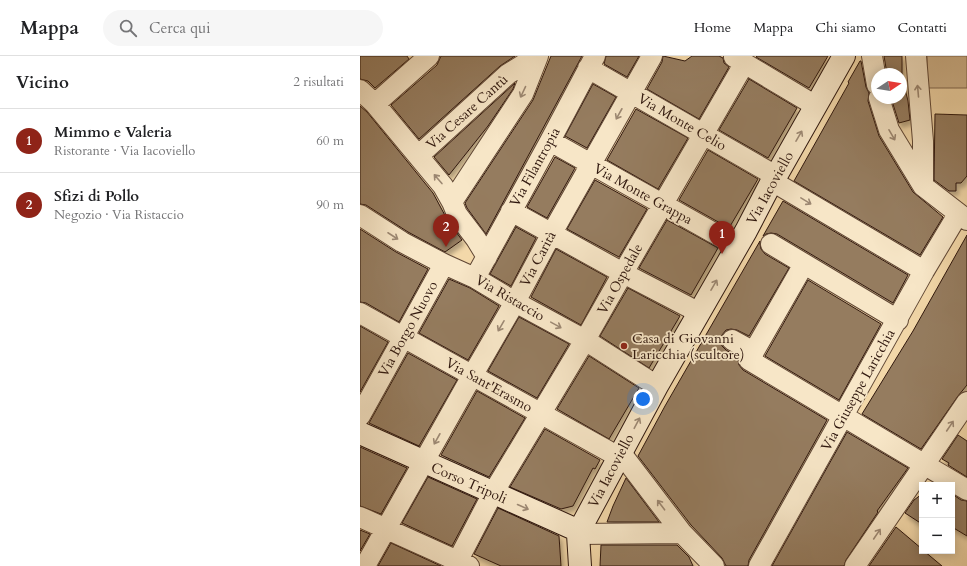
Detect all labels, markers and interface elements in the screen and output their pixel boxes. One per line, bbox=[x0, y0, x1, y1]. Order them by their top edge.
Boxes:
search box bbox=[103, 10, 383, 46]
text: Mappa bbox=[20, 15, 79, 41]
icon: search bbox=[117, 17, 139, 39]
text: Cerca qui bbox=[149, 18, 211, 38]
text: Home bbox=[694, 18, 731, 37]
text: Mappa bbox=[753, 18, 793, 37]
text: Chi siamo bbox=[815, 18, 876, 37]
text: Contatti bbox=[898, 18, 947, 37]
north arrow bbox=[871, 68, 907, 104]
street label: Via Cesare Cantù bbox=[422, 70, 512, 154]
text: Vicino bbox=[16, 71, 69, 94]
text: 2 risultati bbox=[293, 73, 344, 91]
one-way arrow bbox=[915, 85, 922, 98]
one-way arrow bbox=[519, 86, 526, 98]
street label: Via Monte Celio bbox=[634, 89, 730, 155]
one-way arrow bbox=[614, 108, 622, 120]
text: Mimmo e Valeria bbox=[54, 122, 172, 142]
street label: Via Filantropia bbox=[505, 124, 565, 210]
one-way arrow bbox=[889, 129, 897, 141]
one-way arrow bbox=[796, 130, 804, 142]
text: 1 bbox=[26, 132, 32, 150]
text: 60 m bbox=[316, 132, 344, 150]
text: Ristorante · Via Iacoviello bbox=[54, 142, 195, 160]
street label: Via Iacoviello bbox=[742, 148, 798, 228]
street label: Via Monte Grappa bbox=[590, 159, 696, 229]
one-way arrow bbox=[433, 174, 442, 184]
text: Sfizi di Pollo bbox=[54, 186, 139, 206]
text: 2 bbox=[26, 196, 32, 214]
text: 90 m bbox=[316, 196, 344, 214]
one-way arrow bbox=[800, 198, 812, 206]
text: Negozio · Via Ristaccio bbox=[54, 206, 184, 224]
pin: 2 bbox=[433, 214, 459, 247]
pin: 1 bbox=[709, 221, 735, 254]
street label: Via Carità bbox=[515, 228, 561, 290]
one-way arrow bbox=[387, 232, 398, 241]
street label: Via Ospedale bbox=[593, 240, 647, 318]
street label: Via Ristaccio bbox=[472, 270, 549, 326]
street label: Via Borgo Nuovo bbox=[374, 277, 443, 381]
one-way arrow bbox=[711, 279, 719, 291]
one-way arrow bbox=[497, 320, 505, 332]
one-way arrow bbox=[550, 321, 562, 329]
street label: Via Giuseppe Laricchia bbox=[817, 326, 899, 454]
place label: Casa di Giovanni Laricchia (scultore) bbox=[632, 329, 744, 364]
marker: Casa di Giovanni Laricchia (scultore) bbox=[619, 341, 629, 351]
street label: Via Sant'Erasmo bbox=[442, 353, 536, 417]
your location bbox=[633, 389, 653, 409]
one-way arrow bbox=[634, 417, 642, 429]
one-way arrow bbox=[946, 421, 954, 432]
street label: Via Iacoviello bbox=[584, 430, 639, 511]
one-way arrow bbox=[432, 433, 440, 445]
street label: Corso Tripoli bbox=[428, 458, 510, 508]
map controls bbox=[919, 482, 955, 554]
button: + bbox=[919, 482, 955, 518]
one-way arrow bbox=[656, 500, 665, 511]
one-way arrow bbox=[517, 504, 529, 511]
button: − bbox=[919, 518, 955, 554]
one-way arrow bbox=[873, 529, 881, 540]

